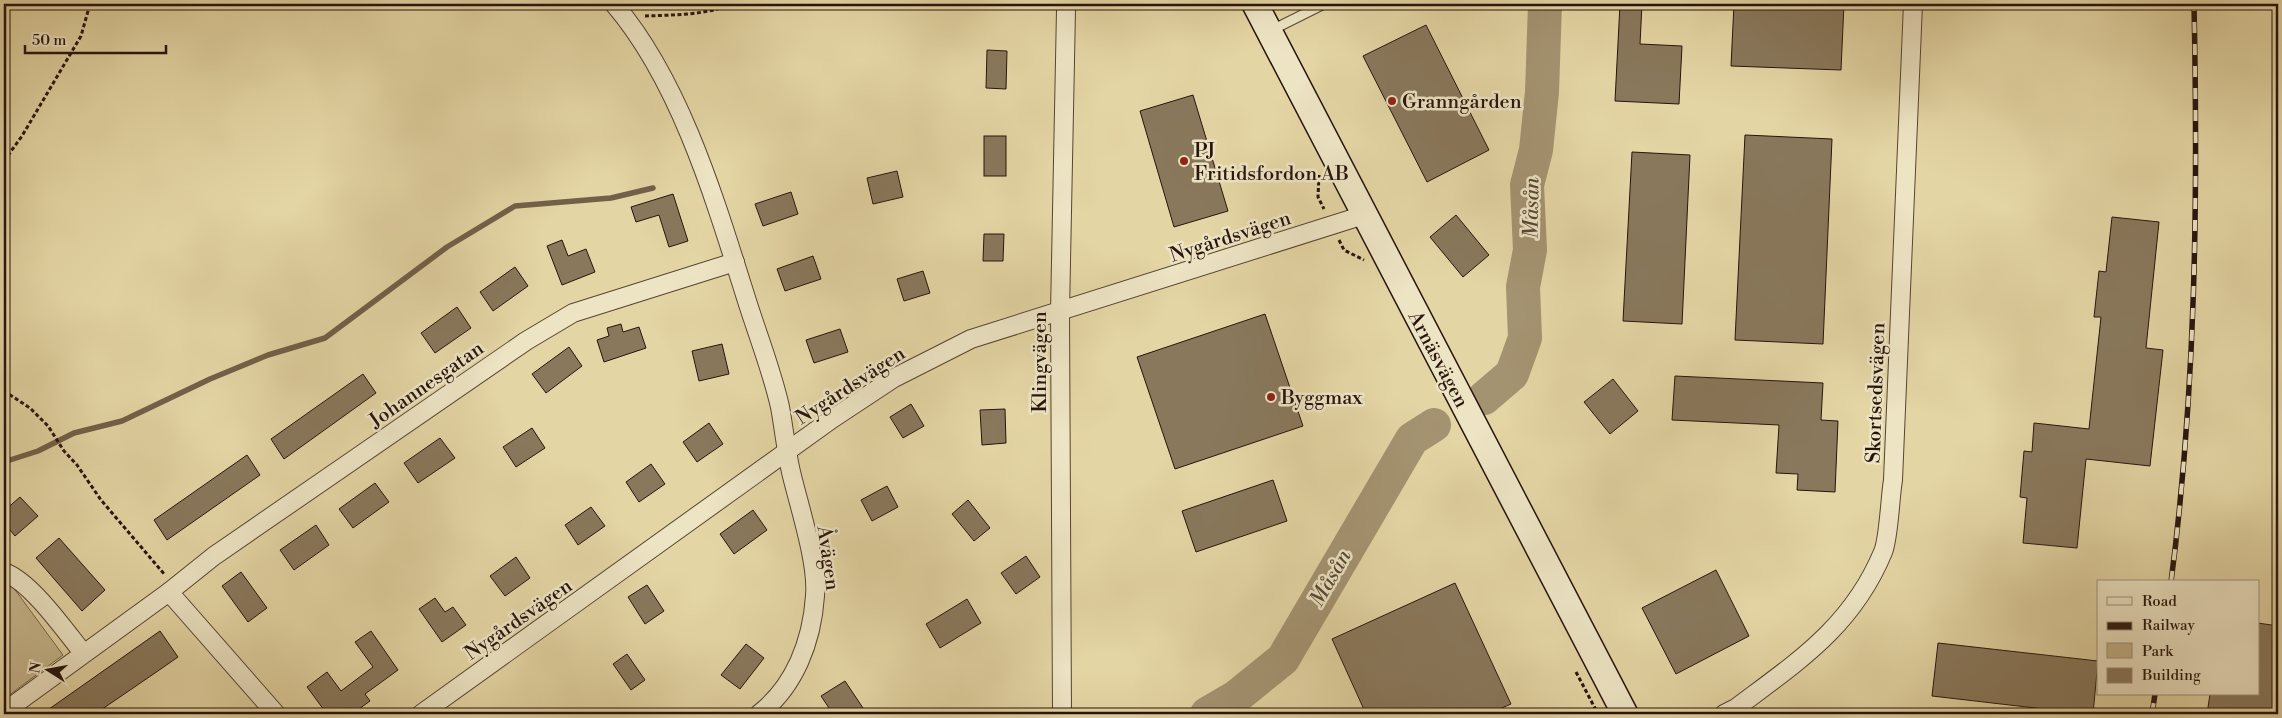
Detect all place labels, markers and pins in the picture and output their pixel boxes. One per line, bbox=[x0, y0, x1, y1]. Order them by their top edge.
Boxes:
place label: Granngården bbox=[1402, 90, 1522, 115]
marker: Granngården bbox=[1386, 95, 1398, 107]
place label: PJ Fritidsfordon AB bbox=[1194, 139, 1349, 187]
marker: PJ Fritidsfordon AB bbox=[1178, 155, 1190, 167]
place label: Byggmax bbox=[1280, 386, 1363, 411]
marker: Byggmax bbox=[1265, 391, 1277, 403]

